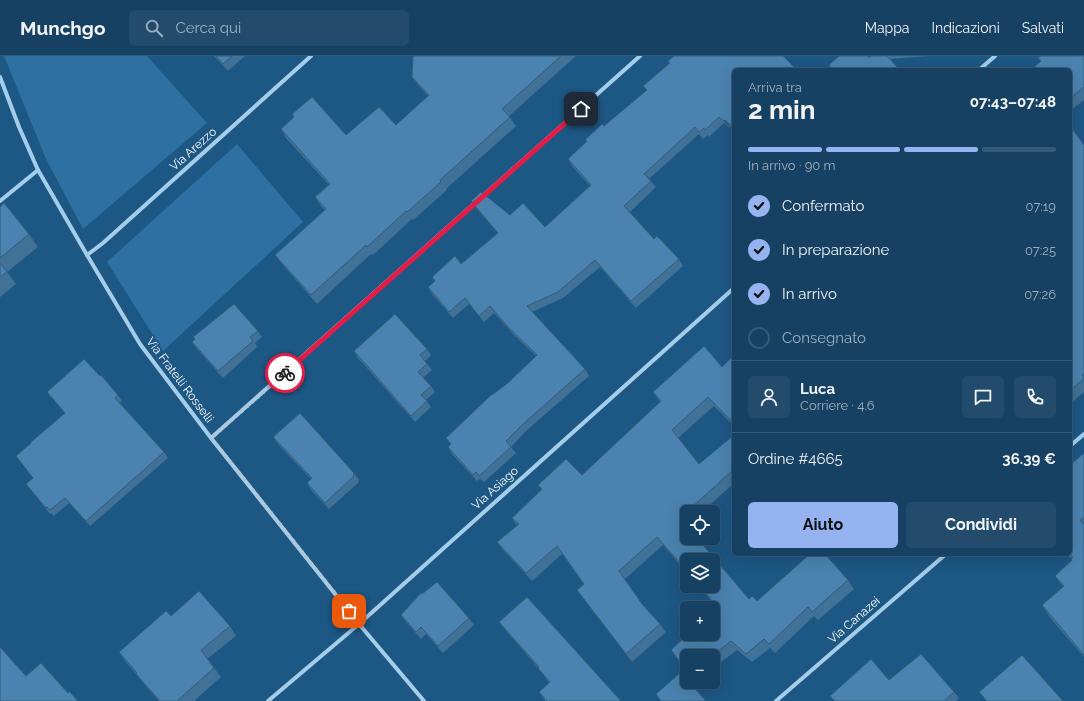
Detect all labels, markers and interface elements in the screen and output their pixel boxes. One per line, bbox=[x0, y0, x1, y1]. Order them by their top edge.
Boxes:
search box bbox=[129, 10, 409, 46]
text: Munchgo bbox=[20, 17, 105, 39]
icon: search bbox=[143, 17, 165, 39]
text: Cerca qui bbox=[175, 19, 241, 37]
text: Mappa bbox=[865, 20, 910, 36]
text: Indicazioni bbox=[932, 20, 1000, 36]
text: Salvati bbox=[1022, 20, 1064, 36]
text: Arriva tra bbox=[748, 80, 802, 95]
pin bbox=[564, 92, 598, 126]
text: 07:43–07:48 bbox=[970, 93, 1056, 111]
text: 2 min bbox=[748, 95, 815, 125]
icon: home bbox=[570, 98, 592, 120]
street label: Via Arezzo bbox=[167, 124, 219, 174]
text: In arrivo · 90 m bbox=[748, 158, 836, 173]
icon: check bbox=[748, 195, 770, 217]
text: Confermato bbox=[782, 197, 864, 215]
text: 07:19 bbox=[1026, 199, 1056, 214]
icon: check bbox=[748, 239, 770, 261]
text: In preparazione bbox=[782, 241, 889, 259]
text: 07:25 bbox=[1025, 243, 1056, 258]
icon: check bbox=[748, 283, 770, 305]
text: In arrivo bbox=[782, 285, 837, 303]
text: 07:26 bbox=[1024, 287, 1056, 302]
text: Consegnato bbox=[782, 329, 866, 347]
street label: Via Fratelli Rosselli bbox=[143, 335, 217, 425]
courier bbox=[265, 353, 305, 393]
icon: bike bbox=[274, 362, 296, 384]
button: person bbox=[748, 376, 790, 418]
button: chat bbox=[962, 376, 1004, 418]
button: phone bbox=[1014, 376, 1056, 418]
text: Luca bbox=[800, 380, 835, 398]
text: Corriere · 4.6 bbox=[800, 398, 875, 413]
text: Ordine #4665 bbox=[748, 450, 843, 468]
text: 36.39 € bbox=[1002, 450, 1056, 468]
street label: Via Asiago bbox=[469, 464, 521, 512]
button: Aiuto bbox=[748, 502, 898, 548]
button: Condividi bbox=[906, 502, 1056, 548]
map controls bbox=[680, 505, 720, 689]
button: locate bbox=[680, 505, 720, 545]
button: layers bbox=[680, 553, 720, 593]
pin bbox=[332, 594, 366, 628]
street label: Via Canazei bbox=[825, 594, 883, 646]
icon: bag bbox=[338, 600, 360, 622]
button: + bbox=[680, 601, 720, 641]
button: − bbox=[680, 649, 720, 689]

